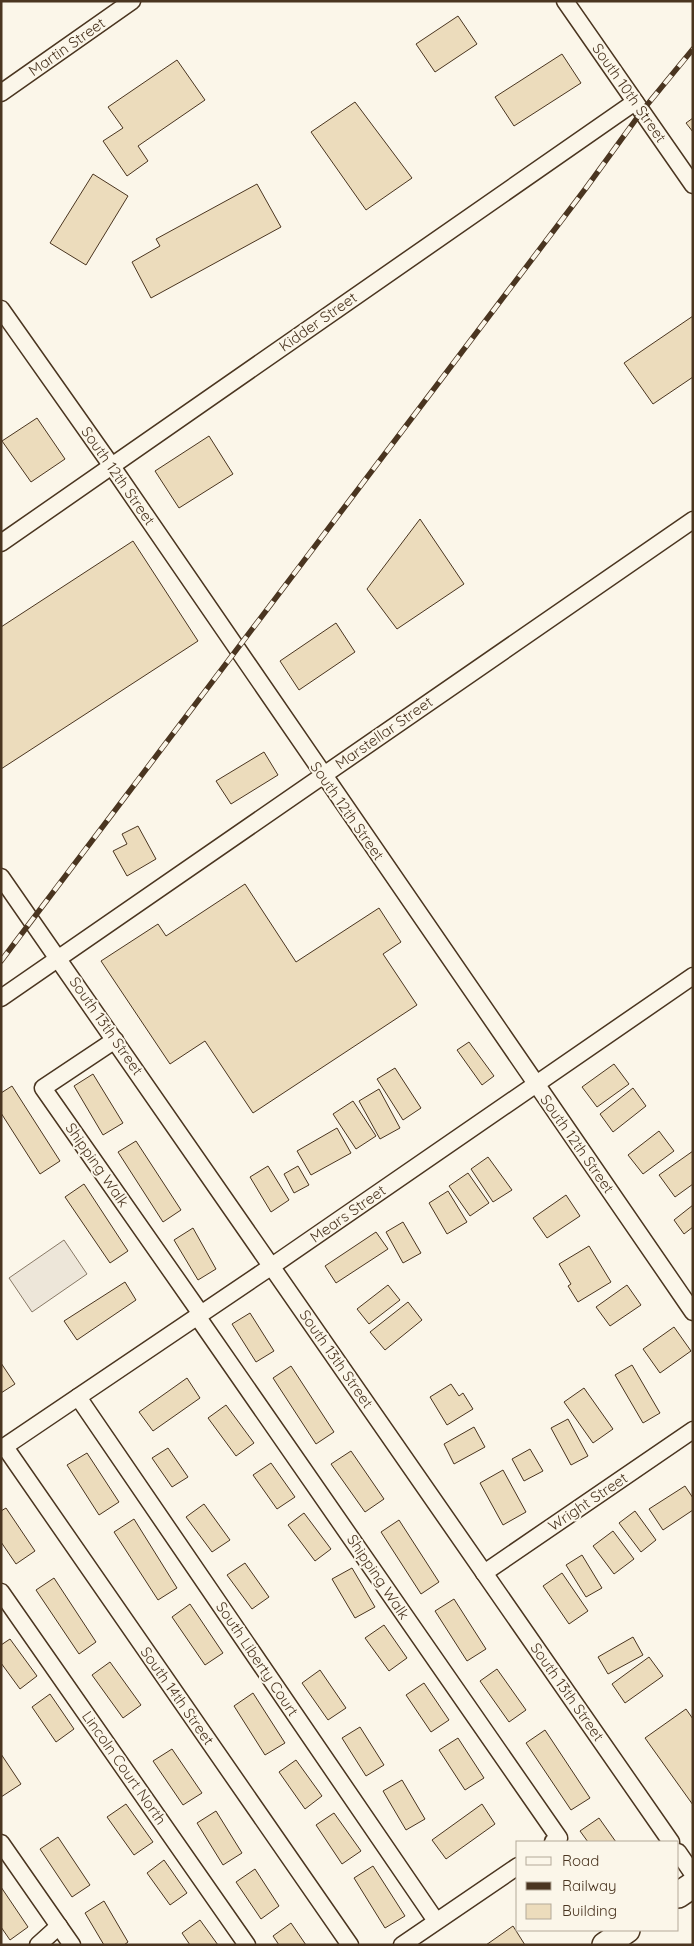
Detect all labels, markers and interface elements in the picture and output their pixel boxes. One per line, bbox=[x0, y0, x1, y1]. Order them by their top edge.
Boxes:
street label: Martin Street bbox=[25, 13, 109, 80]
street label: South 10th Street bbox=[588, 39, 671, 146]
street label: Kidder Street bbox=[275, 288, 360, 355]
street label: South 12th Street bbox=[77, 423, 160, 529]
street label: Marstellar Street bbox=[331, 692, 436, 773]
street label: South 12th Street bbox=[306, 758, 389, 864]
street label: South 13th Street bbox=[65, 973, 147, 1079]
street label: South 12th Street bbox=[536, 1091, 619, 1197]
street label: Shipping Walk bbox=[61, 1119, 133, 1211]
street label: Mears Street bbox=[306, 1181, 389, 1247]
street label: South 13th Street bbox=[295, 1306, 377, 1412]
street label: Wright Street bbox=[544, 1468, 631, 1535]
street label: Shipping Walk bbox=[343, 1531, 414, 1623]
street label: South Liberty Court bbox=[212, 1598, 303, 1720]
street label: South 13th Street bbox=[526, 1639, 608, 1745]
street label: South 14th Street bbox=[136, 1643, 218, 1749]
street label: Lincoln Court North bbox=[78, 1707, 171, 1828]
legend bbox=[516, 1841, 679, 1931]
text: Road bbox=[562, 1851, 599, 1870]
text: Railway bbox=[562, 1876, 617, 1895]
text: Building bbox=[562, 1901, 617, 1920]

